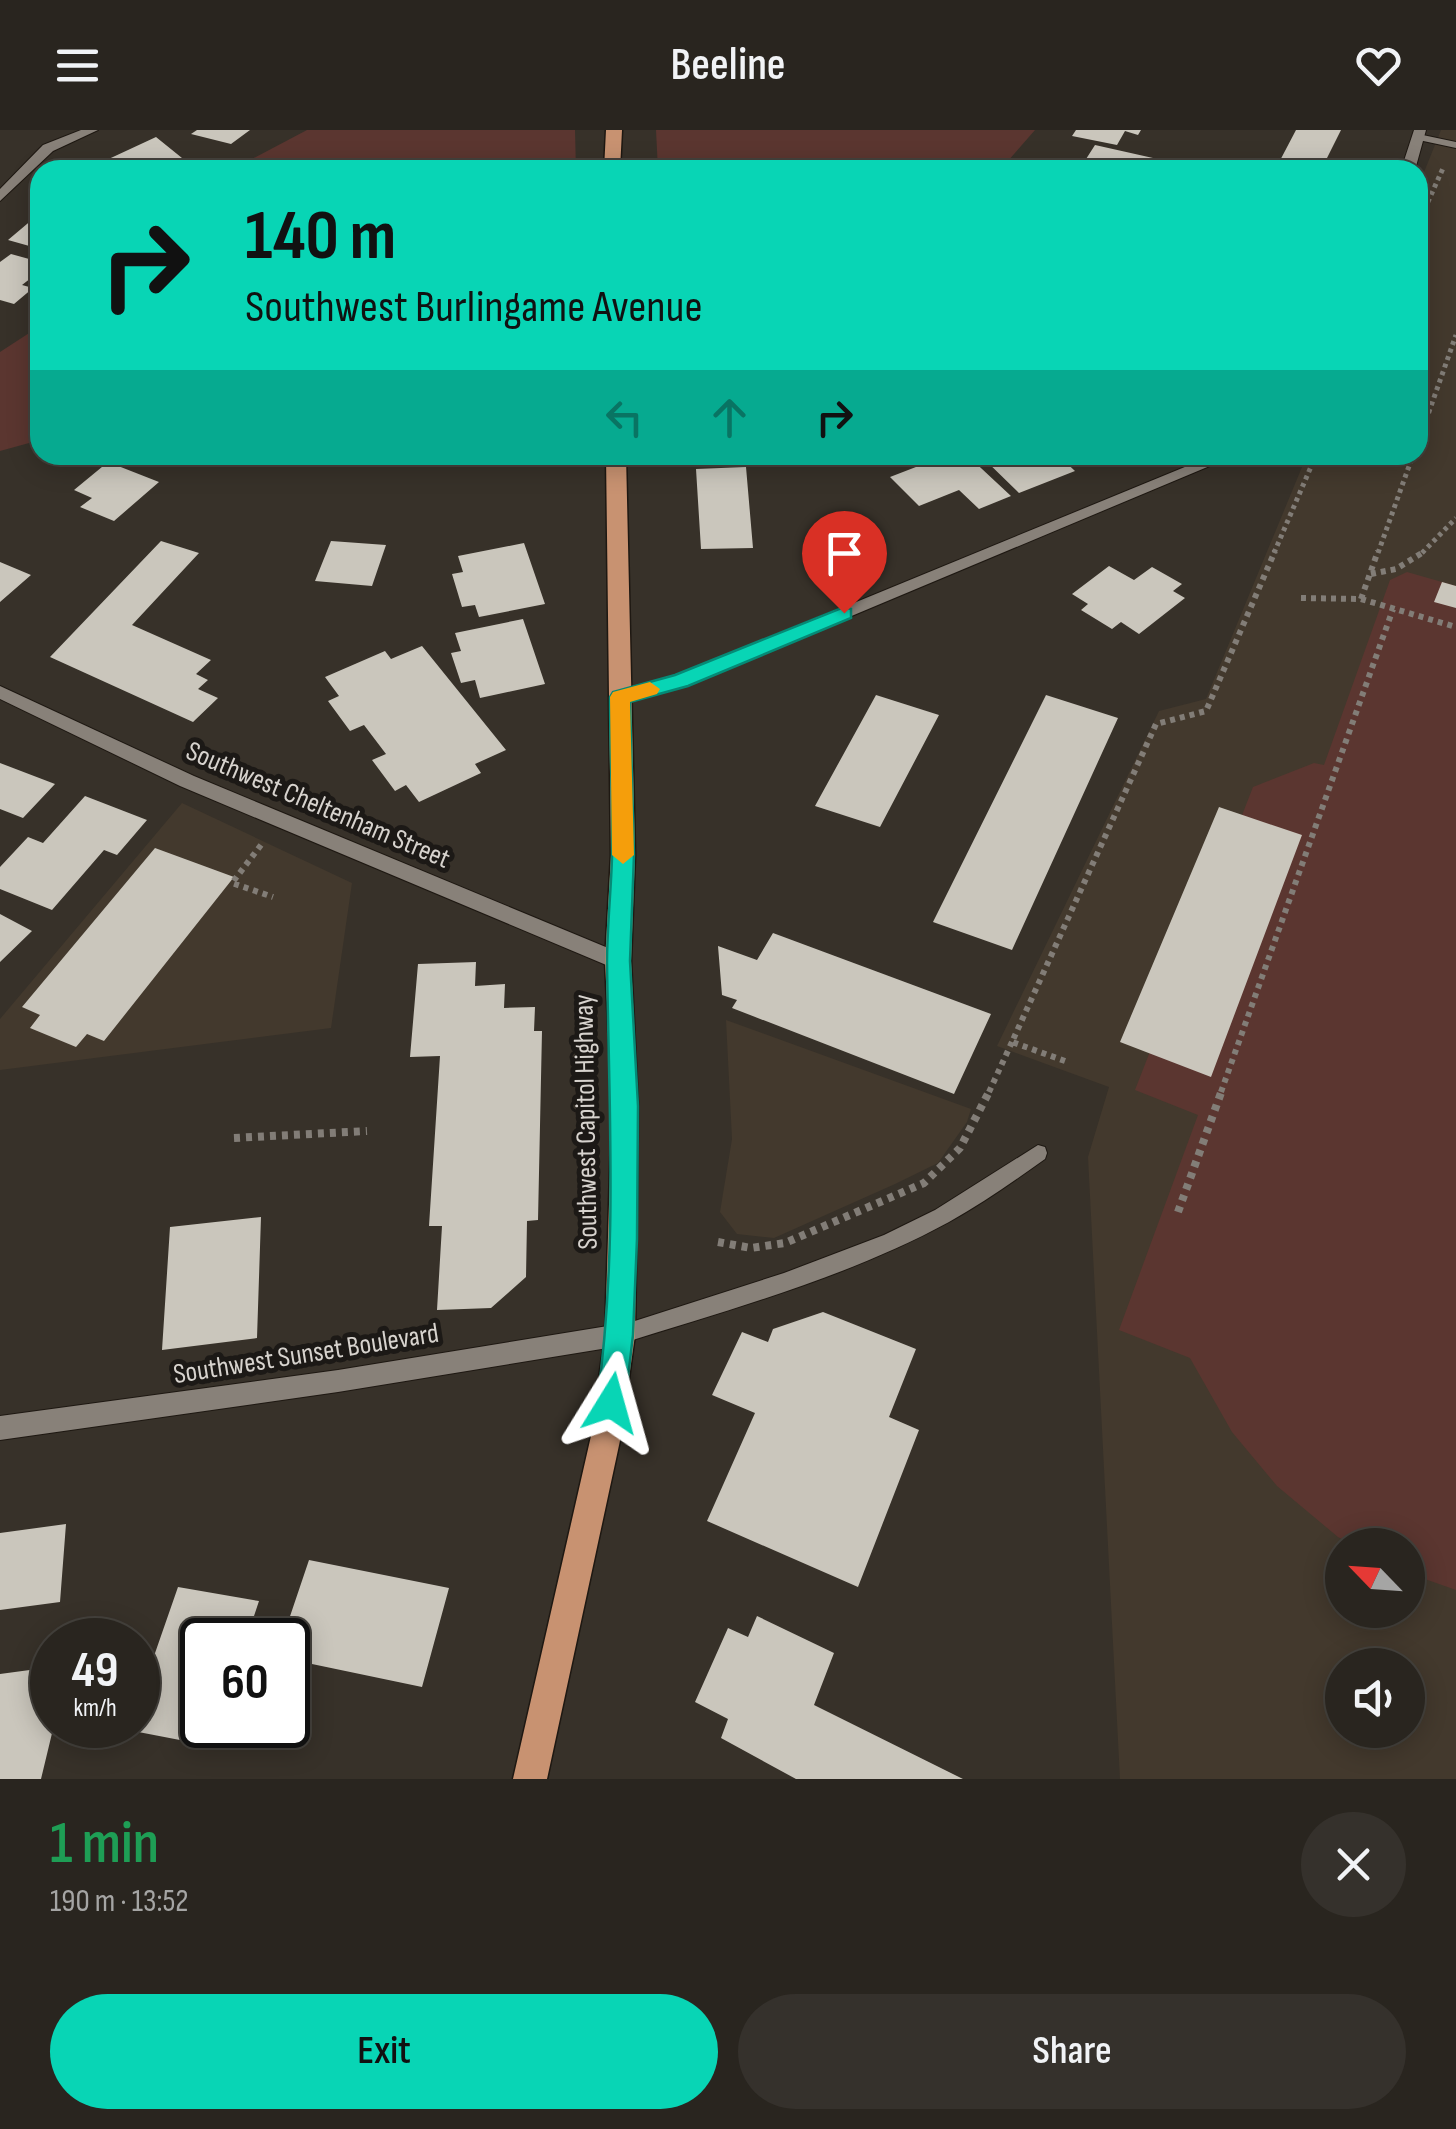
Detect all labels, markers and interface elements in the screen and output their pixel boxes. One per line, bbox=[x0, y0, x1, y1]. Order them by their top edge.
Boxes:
icon: menu bbox=[50, 38, 105, 93]
text: Beeline bbox=[670, 38, 786, 93]
icon: heart bbox=[1351, 38, 1406, 93]
text: 140 m bbox=[245, 195, 396, 279]
icon: right bbox=[80, 200, 210, 330]
text: Southwest Burlingame Avenue bbox=[245, 280, 702, 335]
icon: left bbox=[597, 390, 652, 445]
icon: ahead bbox=[702, 390, 757, 445]
icon: right bbox=[807, 390, 862, 445]
pin bbox=[802, 511, 887, 614]
icon: arrive bbox=[817, 526, 872, 581]
street label: Southwest Cheltenham Street bbox=[181, 734, 455, 876]
street label: Southwest Capitol Highway bbox=[567, 994, 605, 1250]
street label: Southwest Sunset Boulevard bbox=[171, 1317, 441, 1391]
position arrow bbox=[559, 1351, 663, 1455]
north arrow bbox=[1325, 1528, 1425, 1628]
map controls bbox=[1325, 1528, 1425, 1748]
speed limit sign: 60 bbox=[180, 1618, 310, 1748]
text: 49 bbox=[71, 1641, 119, 1701]
button: sound bbox=[1325, 1648, 1425, 1748]
text: km/h bbox=[73, 1693, 117, 1724]
text: 1 min bbox=[50, 1808, 159, 1880]
button: close bbox=[1301, 1812, 1406, 1917]
text: 190 m · 13:52 bbox=[50, 1882, 189, 1921]
button: Exit bbox=[50, 1994, 718, 2109]
button: Share bbox=[738, 1994, 1406, 2109]

